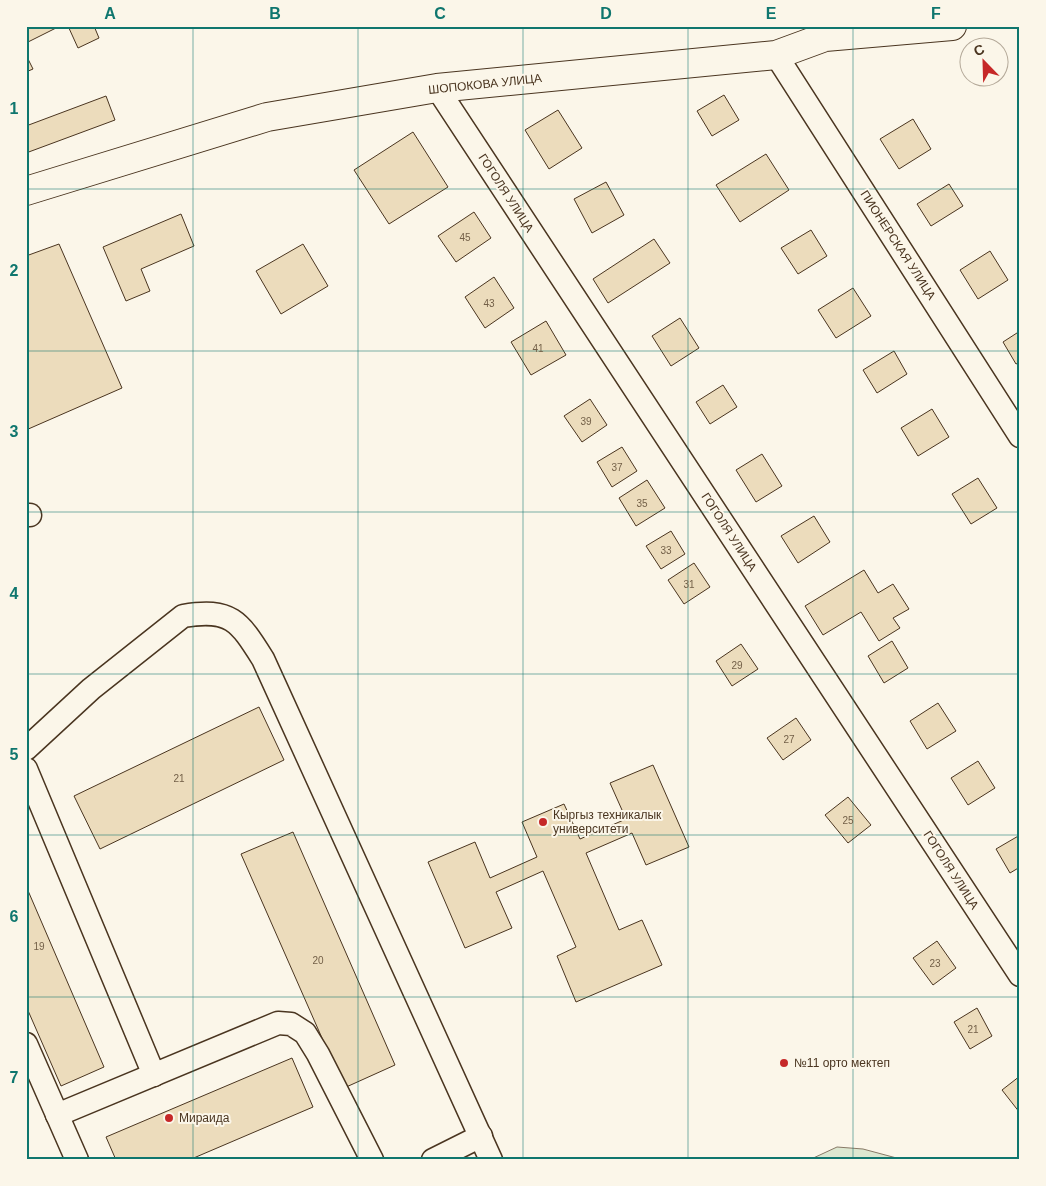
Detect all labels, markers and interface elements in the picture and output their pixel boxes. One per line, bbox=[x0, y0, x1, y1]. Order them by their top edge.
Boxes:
text: A bbox=[104, 5, 116, 22]
text: B bbox=[269, 5, 281, 22]
text: C bbox=[434, 5, 446, 22]
text: D bbox=[600, 5, 612, 22]
text: E bbox=[766, 5, 777, 22]
text: F bbox=[931, 5, 941, 22]
north arrow bbox=[958, 38, 1008, 88]
text: С bbox=[971, 41, 987, 59]
street label: ШОПОКОВА УЛИЦА bbox=[428, 71, 542, 97]
text: 1 bbox=[10, 100, 19, 117]
street label: ГОГОЛЯ УЛИЦА bbox=[475, 151, 537, 235]
street label: ПИОНЕРСКАЯ УЛИЦА bbox=[857, 188, 939, 302]
house number: 45 bbox=[459, 232, 471, 243]
text: 2 bbox=[10, 262, 19, 279]
house number: 43 bbox=[483, 298, 495, 309]
house number: 41 bbox=[532, 343, 544, 354]
house number: 39 bbox=[580, 416, 592, 427]
text: 3 bbox=[10, 423, 19, 440]
house number: 37 bbox=[611, 462, 623, 473]
street label: ГОГОЛЯ УЛИЦА bbox=[698, 490, 760, 574]
house number: 35 bbox=[636, 498, 648, 509]
house number: 33 bbox=[660, 545, 672, 556]
house number: 31 bbox=[683, 579, 695, 590]
text: 4 bbox=[10, 585, 19, 602]
house number: 29 bbox=[731, 660, 743, 671]
house number: 27 bbox=[783, 734, 795, 745]
text: 5 bbox=[10, 746, 19, 763]
house number: 21 bbox=[173, 773, 185, 784]
place label: Кыргыз техникалык университети bbox=[553, 808, 662, 836]
house number: 25 bbox=[842, 815, 854, 826]
marker: Кыргыз техникалык университети bbox=[537, 816, 549, 828]
street label: ГОГОЛЯ УЛИЦА bbox=[920, 828, 982, 912]
text: 6 bbox=[10, 908, 19, 925]
house number: 19 bbox=[33, 941, 45, 952]
house number: 20 bbox=[312, 955, 324, 966]
house number: 23 bbox=[929, 958, 941, 969]
house number: 21 bbox=[967, 1024, 979, 1035]
place label: №11 орто мектеп bbox=[794, 1056, 890, 1070]
marker: №11 орто мектеп bbox=[778, 1057, 790, 1069]
text: 7 bbox=[10, 1069, 19, 1086]
place label: Мираида bbox=[179, 1111, 230, 1125]
marker: Мираида bbox=[163, 1112, 175, 1124]

